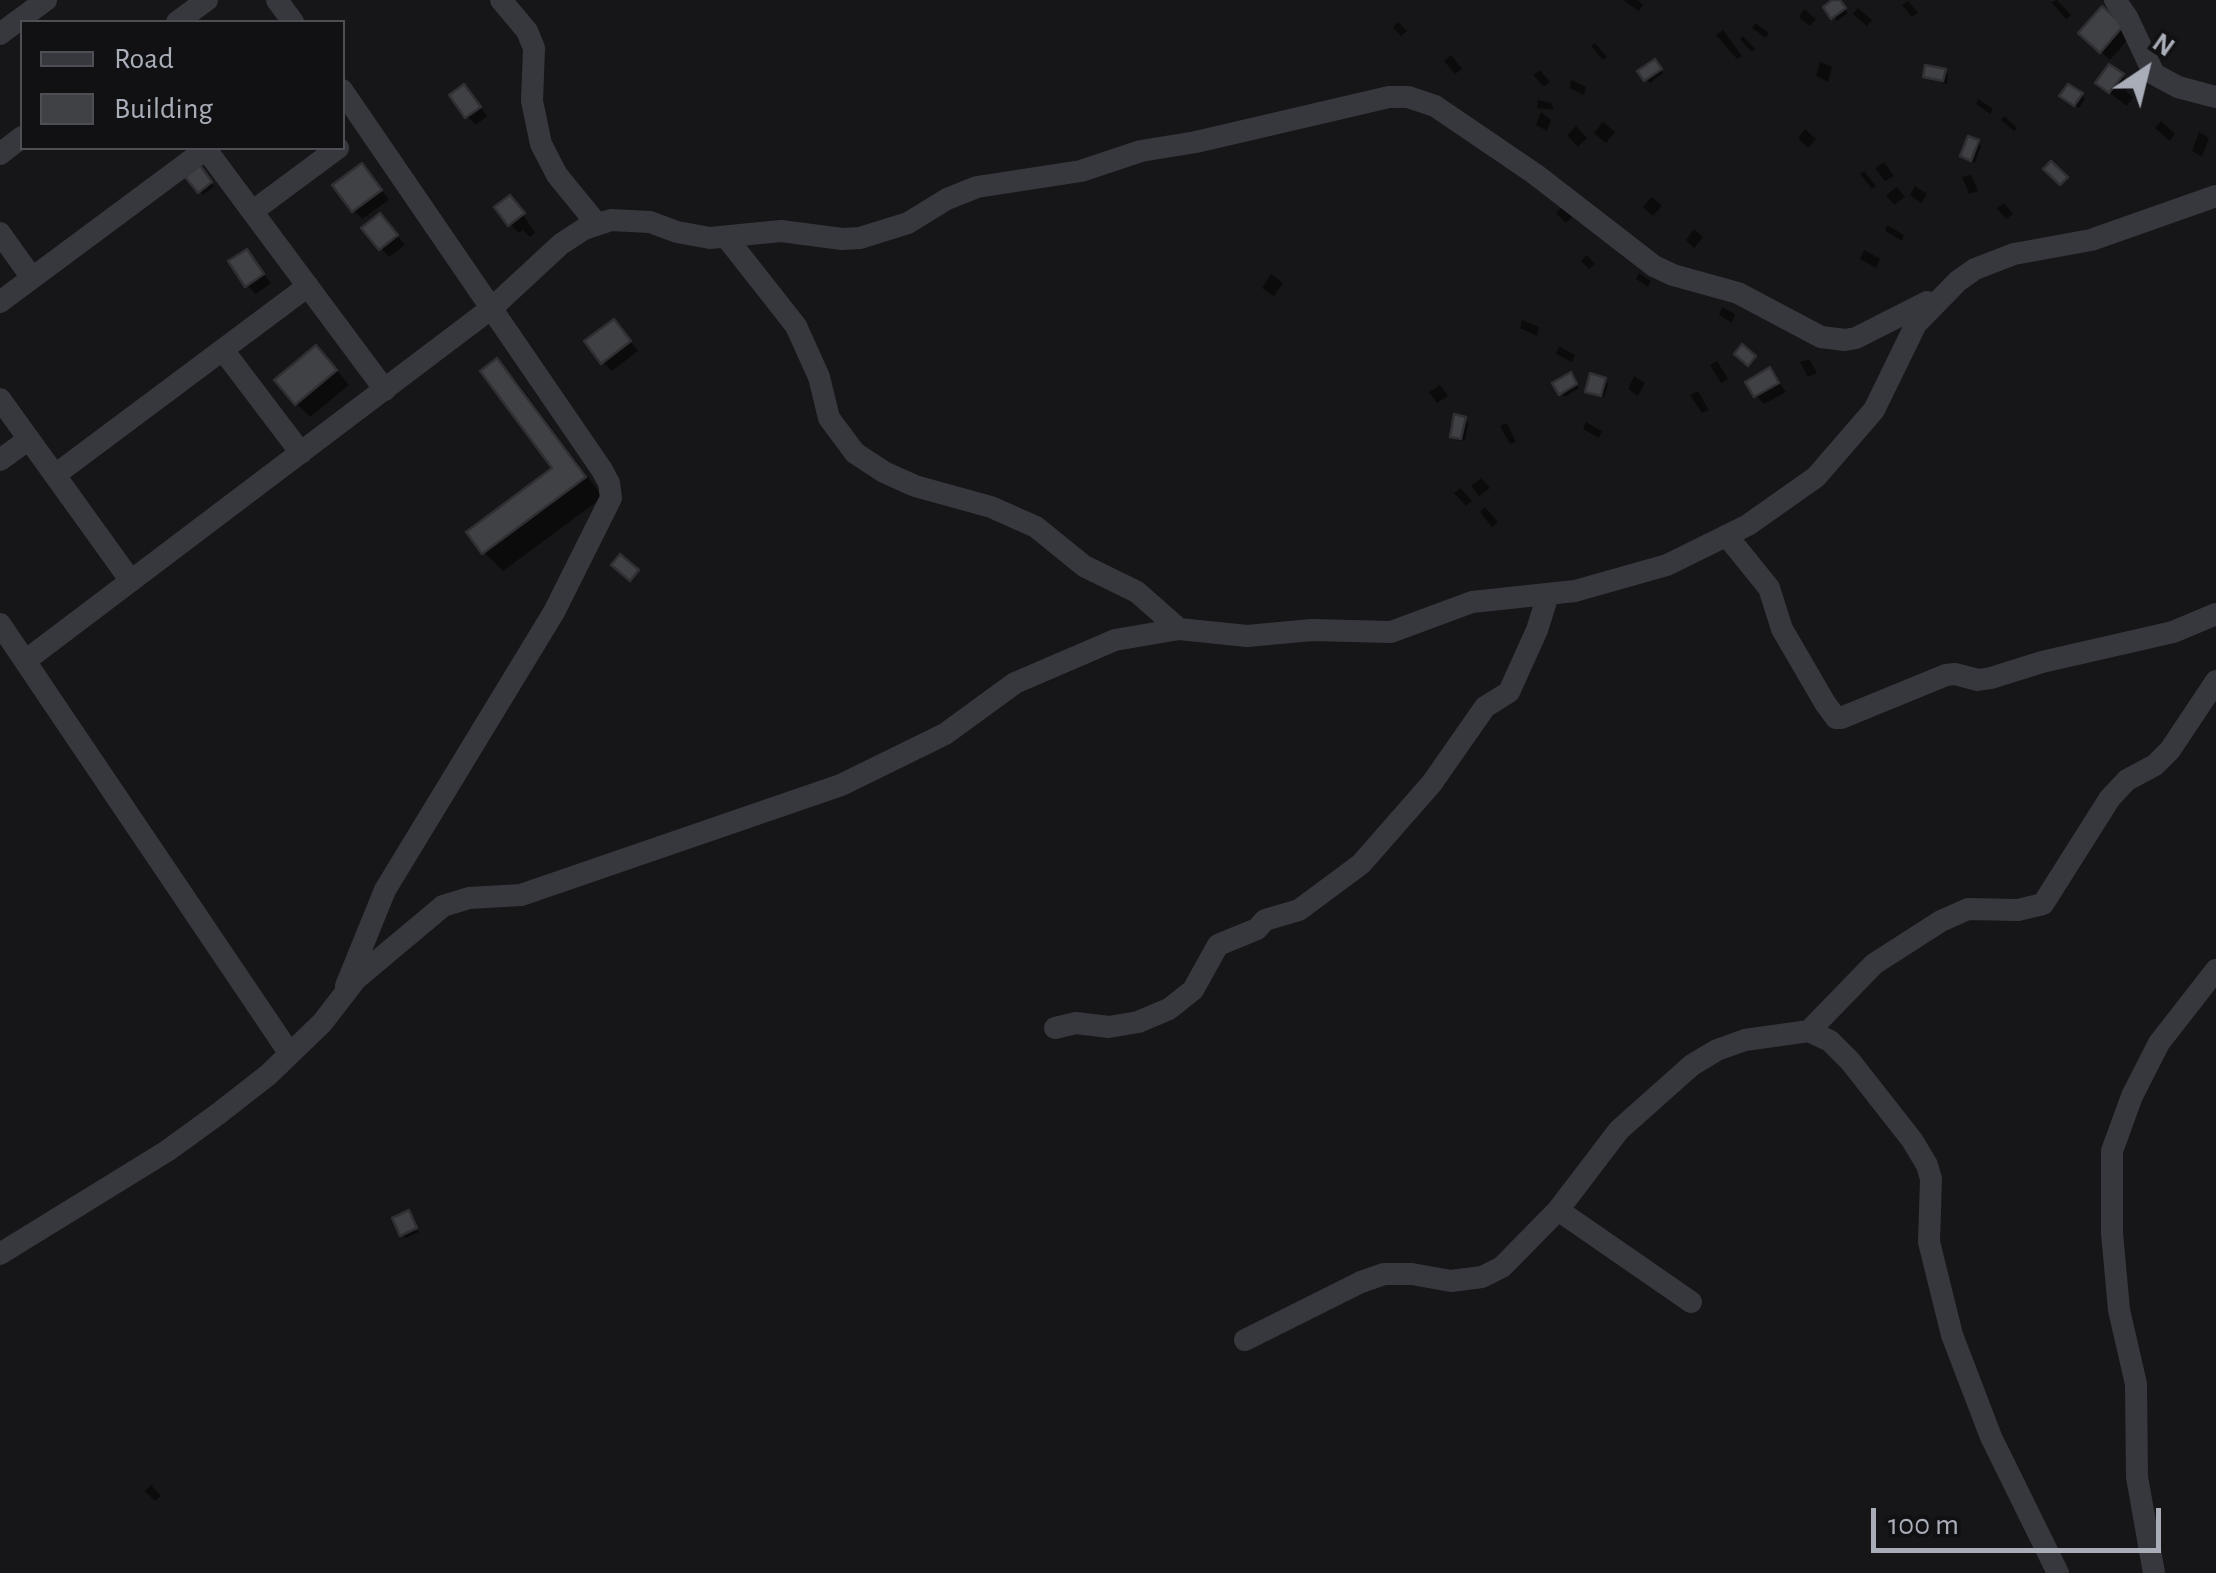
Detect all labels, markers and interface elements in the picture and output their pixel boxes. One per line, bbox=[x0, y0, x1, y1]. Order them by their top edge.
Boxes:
legend bbox=[20, 20, 345, 150]
north arrow bbox=[2096, 20, 2196, 120]
text: N bbox=[2147, 28, 2179, 62]
text: Road bbox=[114, 44, 174, 74]
text: Building bbox=[114, 94, 213, 124]
scale bar bbox=[1876, 1488, 2166, 1550]
text: 100 m bbox=[1888, 1510, 1959, 1540]

